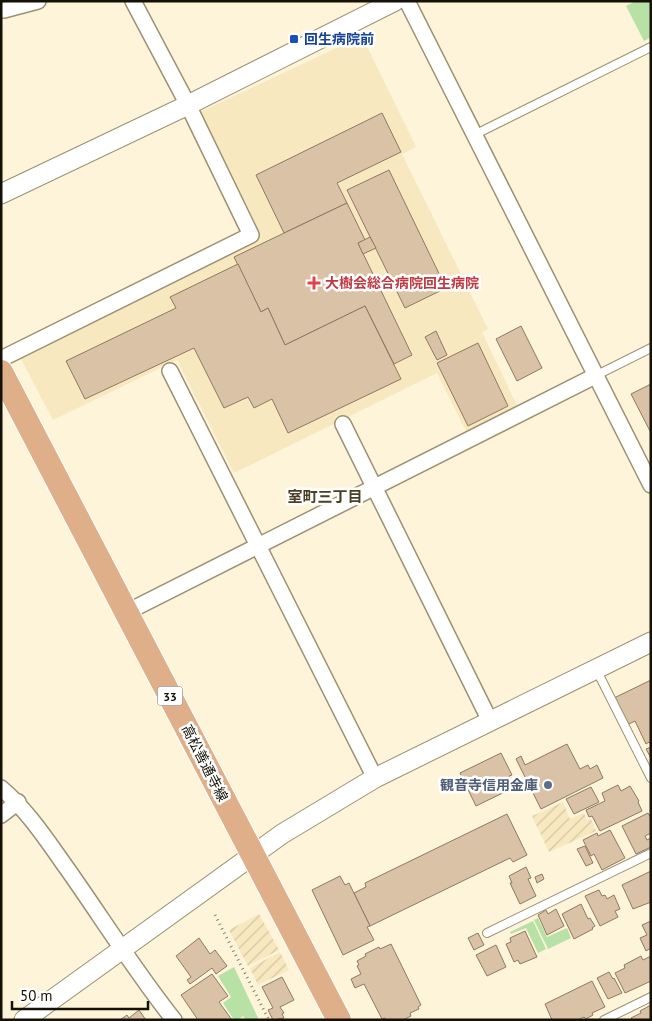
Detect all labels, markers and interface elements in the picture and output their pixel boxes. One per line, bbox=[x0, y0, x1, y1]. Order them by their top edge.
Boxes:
place label: 回生病院前 bbox=[304, 30, 374, 48]
marker: 回生病院前 bbox=[288, 33, 300, 45]
place label: 大樹会総合病院回生病院 bbox=[325, 274, 479, 292]
marker: 大樹会総合病院回生病院 bbox=[307, 276, 321, 290]
district label: 室町三丁目 bbox=[287, 487, 363, 506]
road number: 33 bbox=[158, 686, 182, 706]
street label: 高松善通寺線 bbox=[178, 721, 232, 805]
place label: 観音寺信用金庫 bbox=[440, 776, 538, 794]
marker: 観音寺信用金庫 bbox=[542, 779, 554, 791]
scale bar bbox=[12, 978, 149, 1010]
text: 50 m bbox=[20, 986, 53, 1005]

